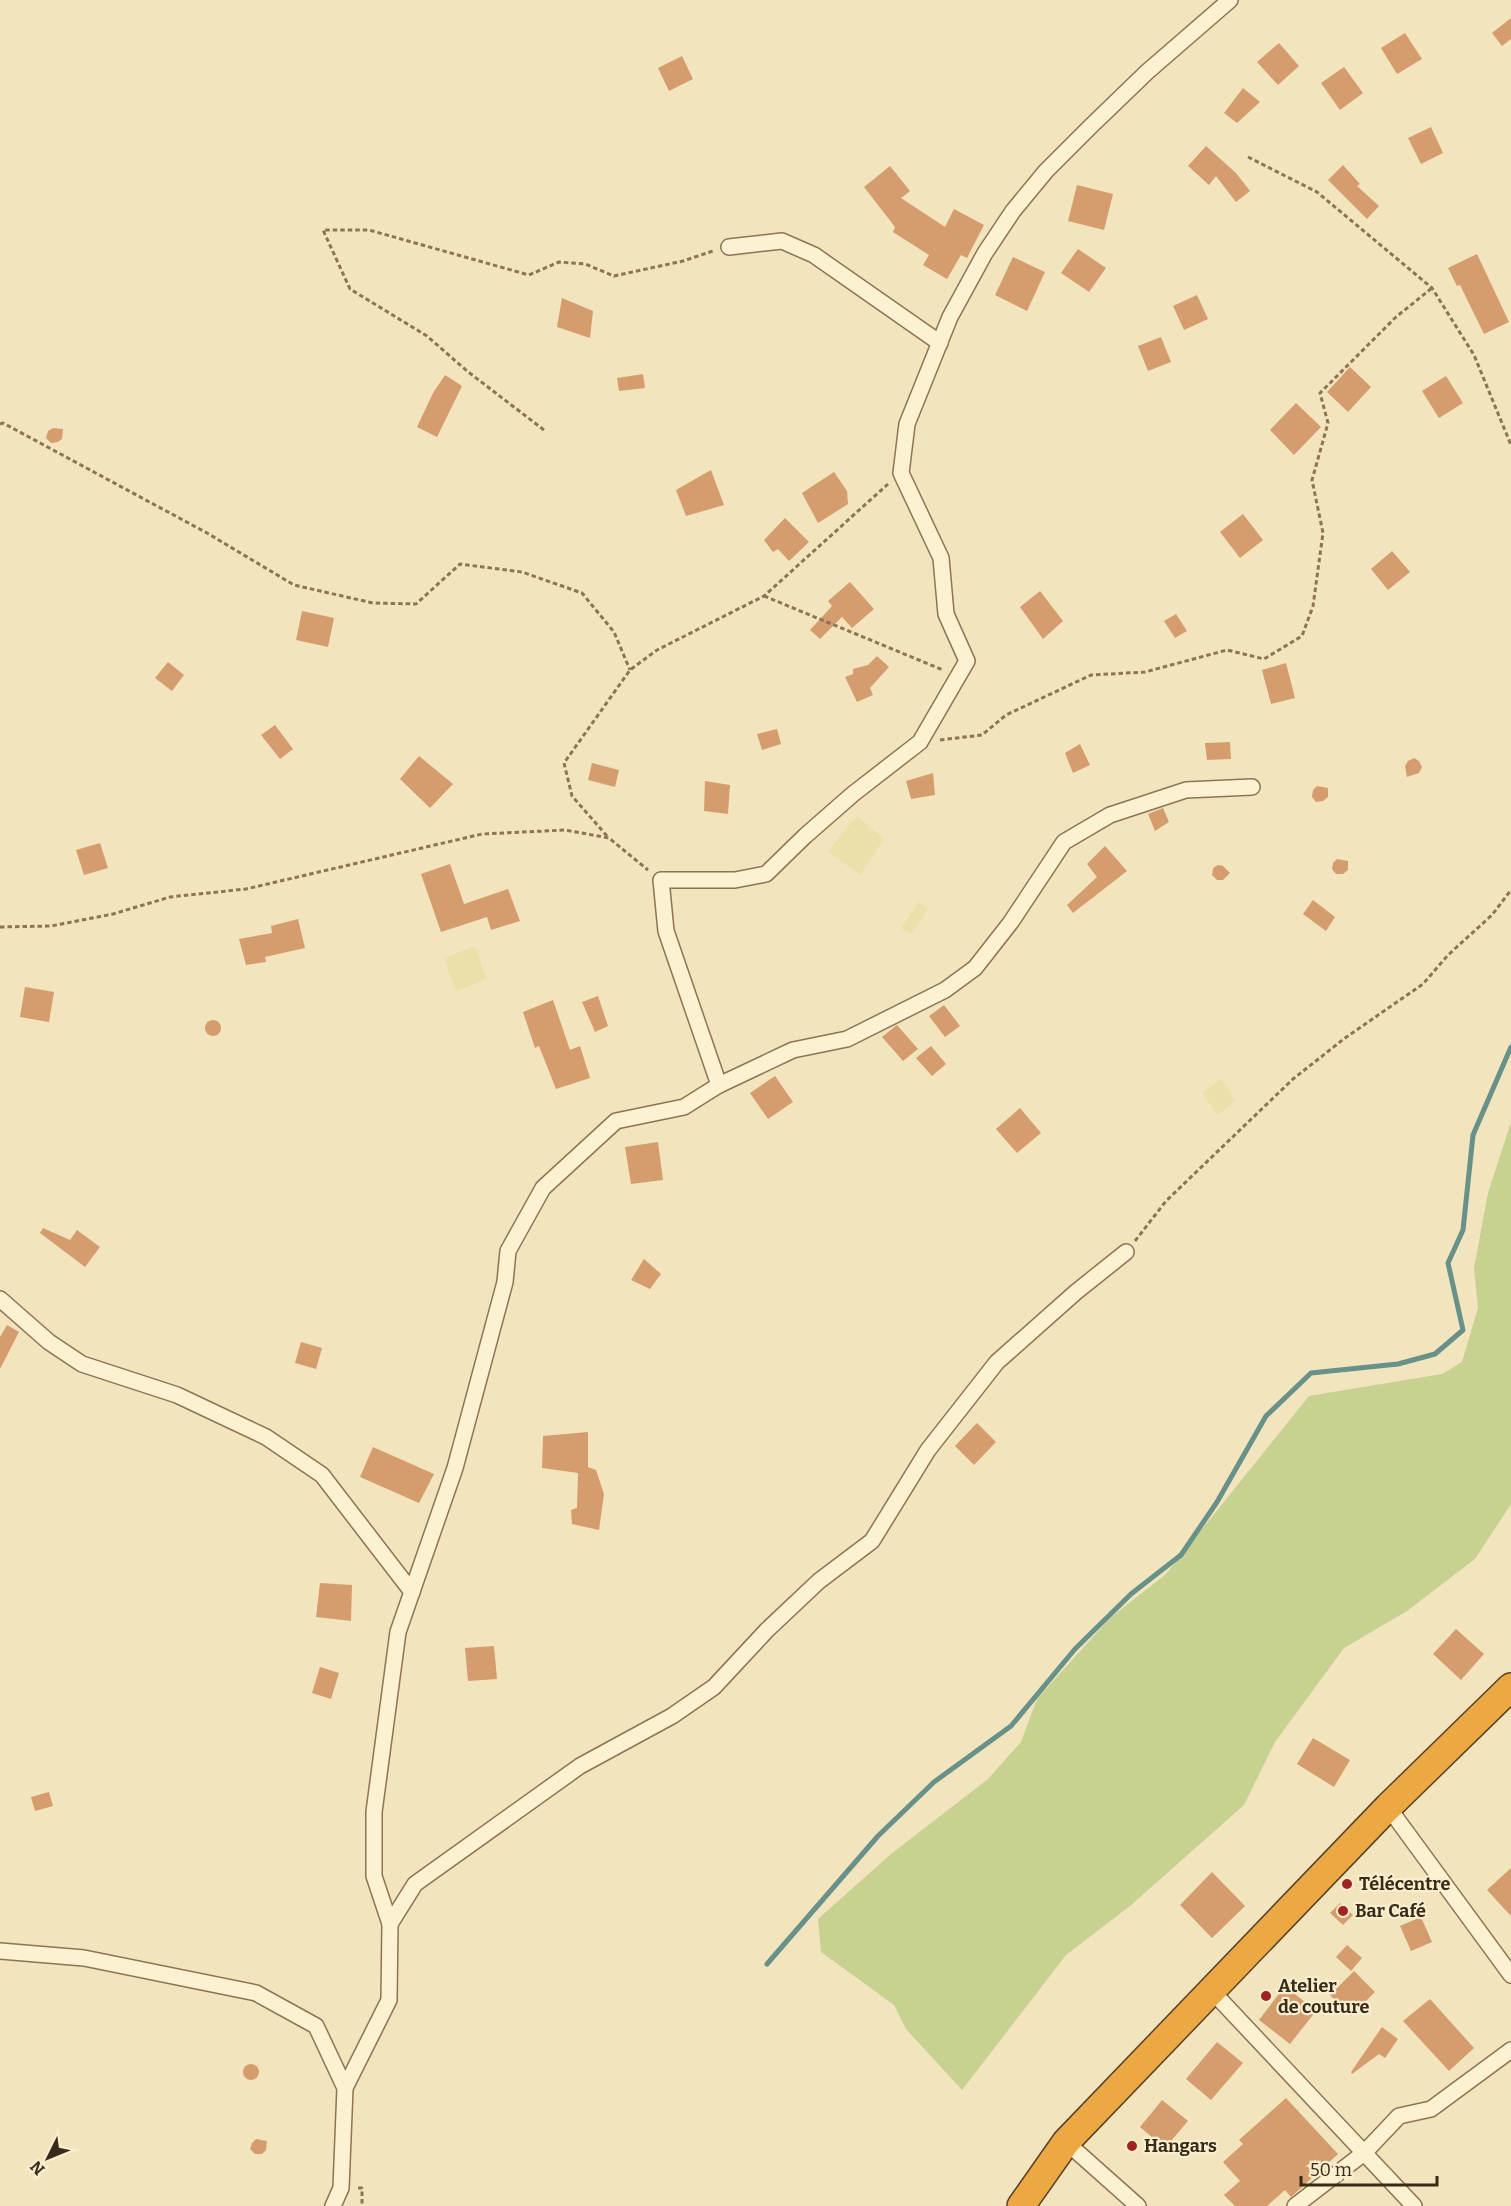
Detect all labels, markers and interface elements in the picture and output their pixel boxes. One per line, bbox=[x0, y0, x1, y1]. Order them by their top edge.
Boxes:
place label: Télécentre bbox=[1359, 1873, 1450, 1895]
marker: Télécentre bbox=[1340, 1877, 1354, 1891]
place label: Bar Café bbox=[1355, 1900, 1426, 1922]
marker: Bar Café bbox=[1336, 1904, 1350, 1918]
place label: Atelier de couture bbox=[1278, 1975, 1369, 2018]
marker: Atelier de couture bbox=[1259, 1989, 1273, 2003]
north arrow bbox=[18, 2128, 78, 2188]
place label: Hangars bbox=[1144, 2135, 1217, 2157]
marker: Hangars bbox=[1125, 2139, 1139, 2153]
scale bar bbox=[1301, 2149, 1438, 2187]
text: N bbox=[26, 2157, 49, 2179]
text: 50 m bbox=[1310, 2159, 1352, 2181]

